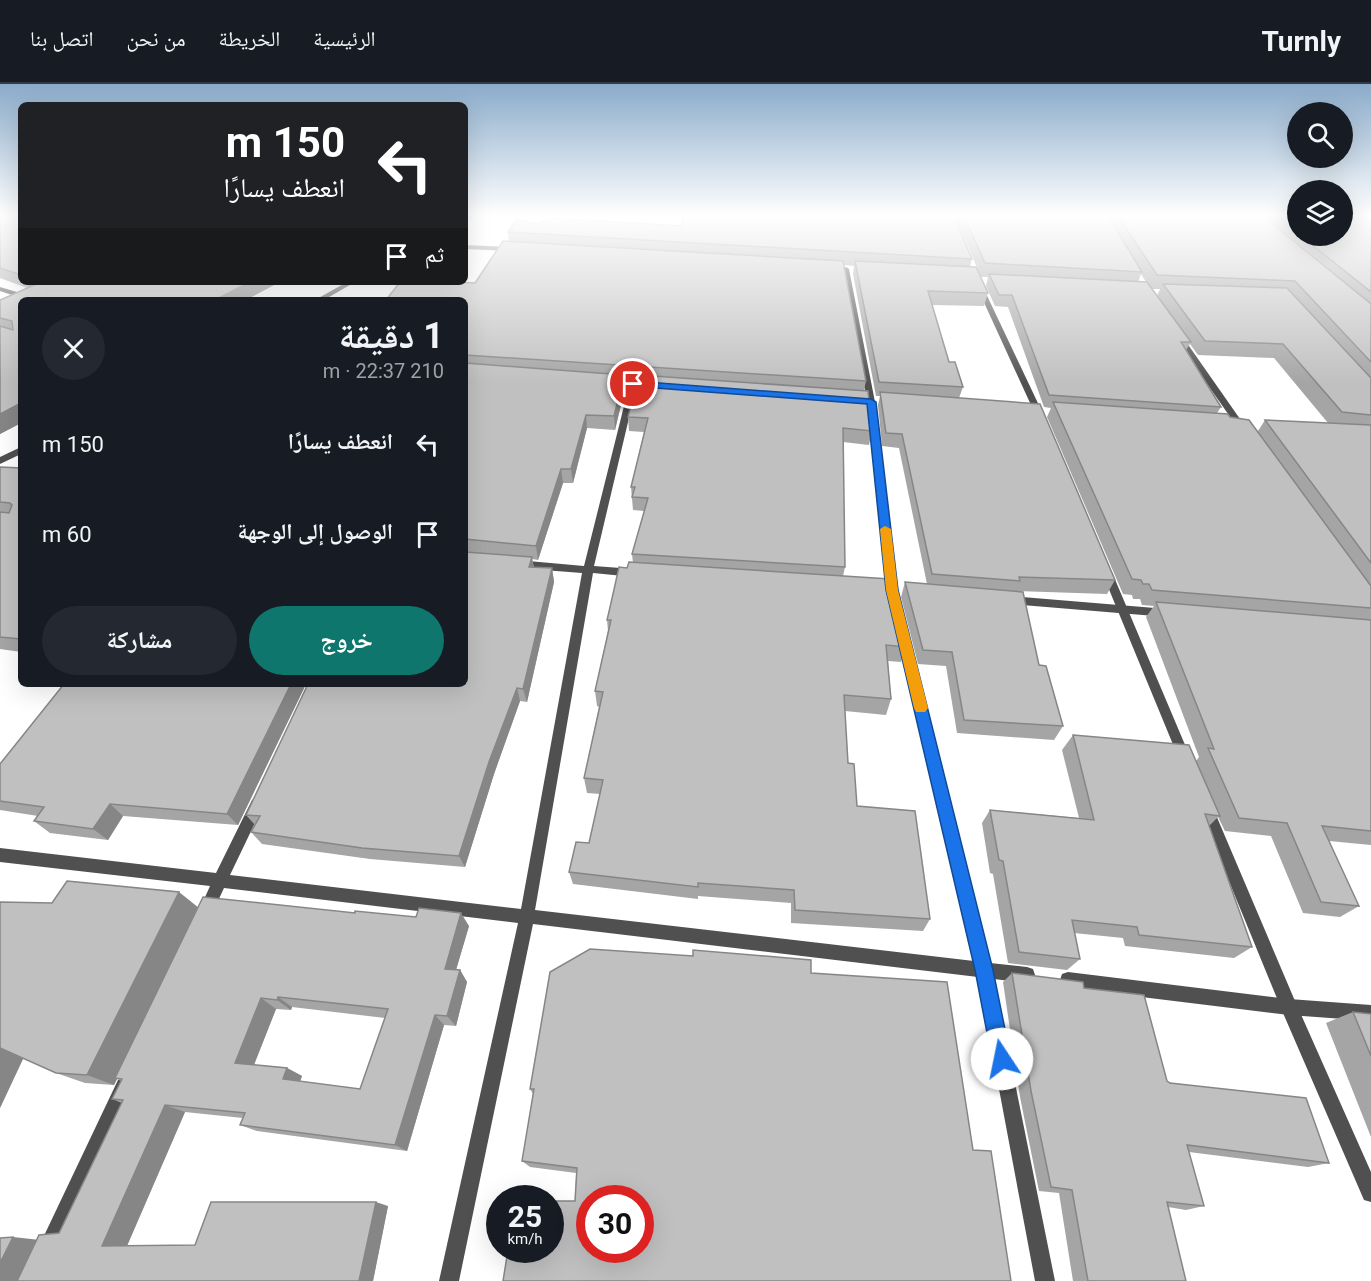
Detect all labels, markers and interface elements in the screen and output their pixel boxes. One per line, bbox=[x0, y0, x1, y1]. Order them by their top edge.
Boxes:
text: Turnly bbox=[1262, 25, 1341, 58]
text: اتصل بنا bbox=[30, 27, 93, 51]
text: من نحن bbox=[126, 27, 186, 51]
text: الخريطة bbox=[219, 27, 280, 51]
text: الرئيسية bbox=[313, 27, 376, 51]
map controls bbox=[1287, 102, 1353, 246]
button: search bbox=[1287, 102, 1353, 168]
text: 150 m bbox=[226, 118, 345, 167]
icon: left bbox=[366, 126, 444, 204]
text: انعطف يسارًا bbox=[223, 172, 345, 204]
button: layers bbox=[1287, 180, 1353, 246]
icon: arrive bbox=[380, 240, 413, 273]
text: ثم bbox=[425, 242, 444, 267]
text: 1 دقيقة bbox=[339, 315, 444, 357]
button: close bbox=[42, 317, 105, 380]
pin bbox=[607, 358, 658, 409]
text: 210 m · 22:37 bbox=[323, 359, 444, 383]
icon: arrive bbox=[616, 367, 649, 400]
icon: left bbox=[411, 428, 444, 461]
text: انعطف يسارًا bbox=[288, 429, 393, 454]
text: 150 m bbox=[42, 432, 104, 457]
icon: arrive bbox=[411, 518, 444, 551]
text: الوصول إلى الوجهة bbox=[237, 519, 393, 544]
text: 60 m bbox=[42, 522, 92, 547]
button: مشاركة bbox=[42, 606, 237, 675]
button: خروج bbox=[249, 606, 444, 675]
position arrow bbox=[970, 1027, 1034, 1091]
speed limit sign: 30 bbox=[576, 1185, 654, 1263]
text: 25 bbox=[508, 1199, 542, 1234]
text: km/h bbox=[507, 1230, 543, 1248]

